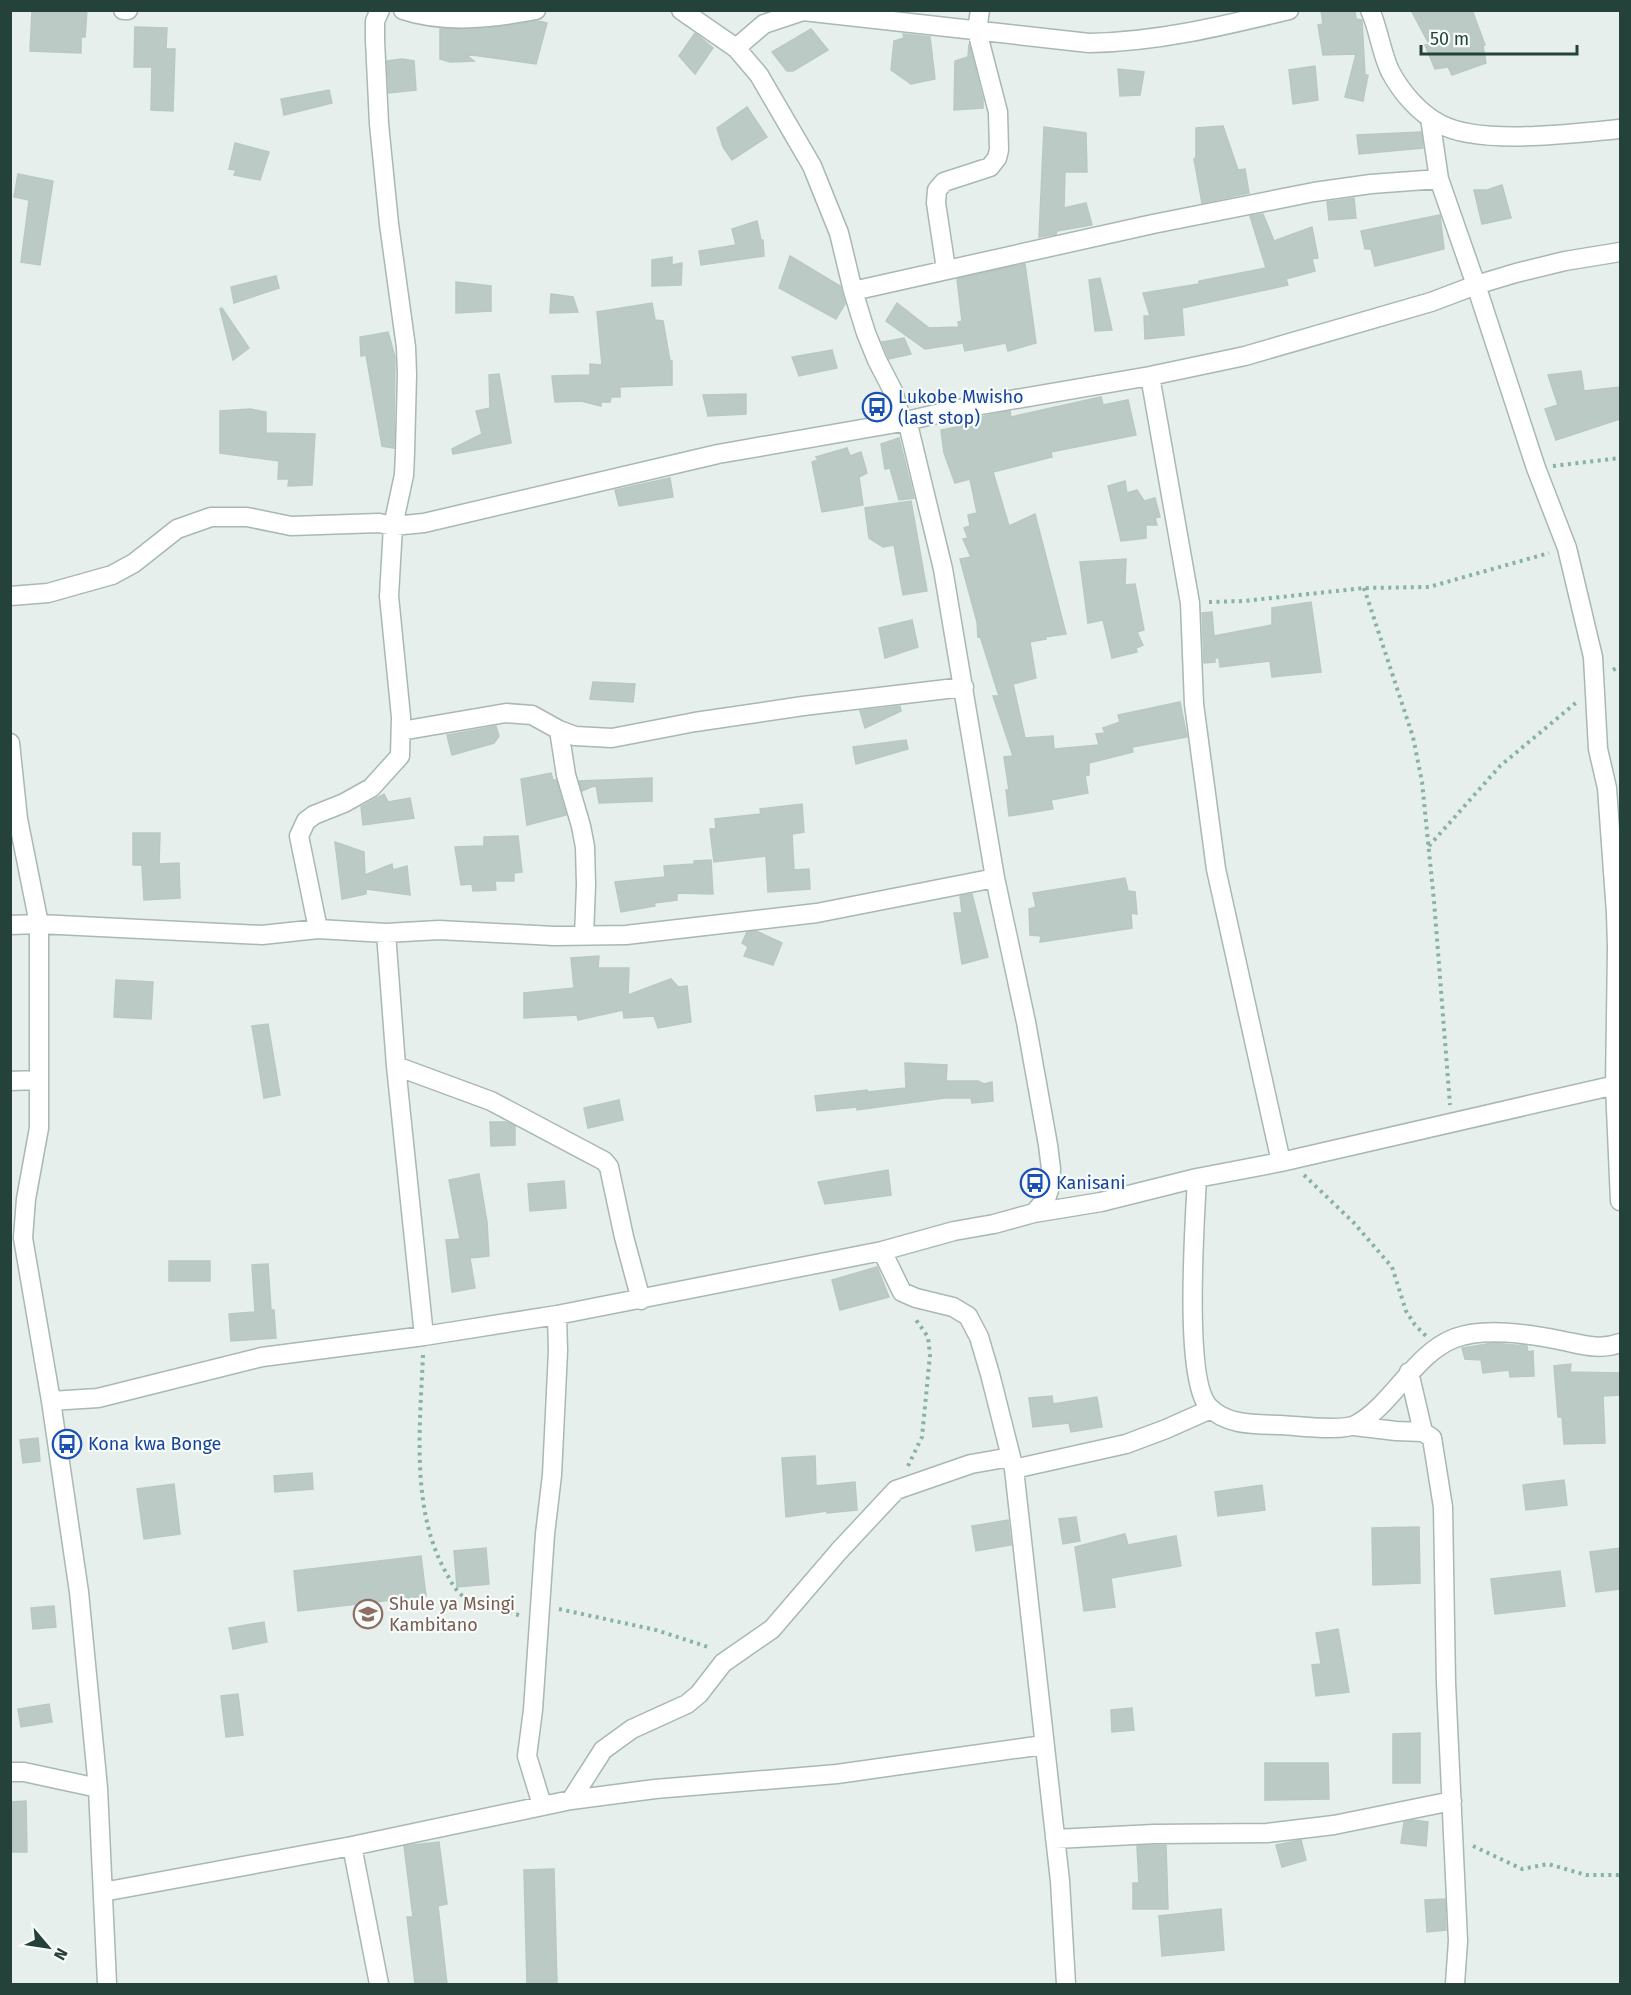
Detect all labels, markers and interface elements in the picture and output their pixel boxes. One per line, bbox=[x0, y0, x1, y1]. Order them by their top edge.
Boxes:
scale bar bbox=[1421, 18, 1577, 56]
text: 50 m bbox=[1430, 28, 1469, 50]
place label: Lukobe Mwisho (last stop) bbox=[898, 386, 1023, 429]
bus stop icon: Lukobe Mwisho (last stop) bbox=[861, 391, 893, 423]
bus stop icon: Kanisani bbox=[1019, 1167, 1051, 1199]
place label: Kanisani bbox=[1056, 1172, 1126, 1194]
bus stop icon: Kona kwa Bonge bbox=[51, 1428, 83, 1460]
place label: Kona kwa Bonge bbox=[88, 1433, 221, 1455]
place label: Shule ya Msingi Kambitano bbox=[389, 1593, 515, 1636]
school or university icon: Shule ya Msingi Kambitano bbox=[352, 1598, 384, 1630]
north arrow bbox=[18, 1917, 78, 1977]
text: N bbox=[50, 1945, 72, 1963]

